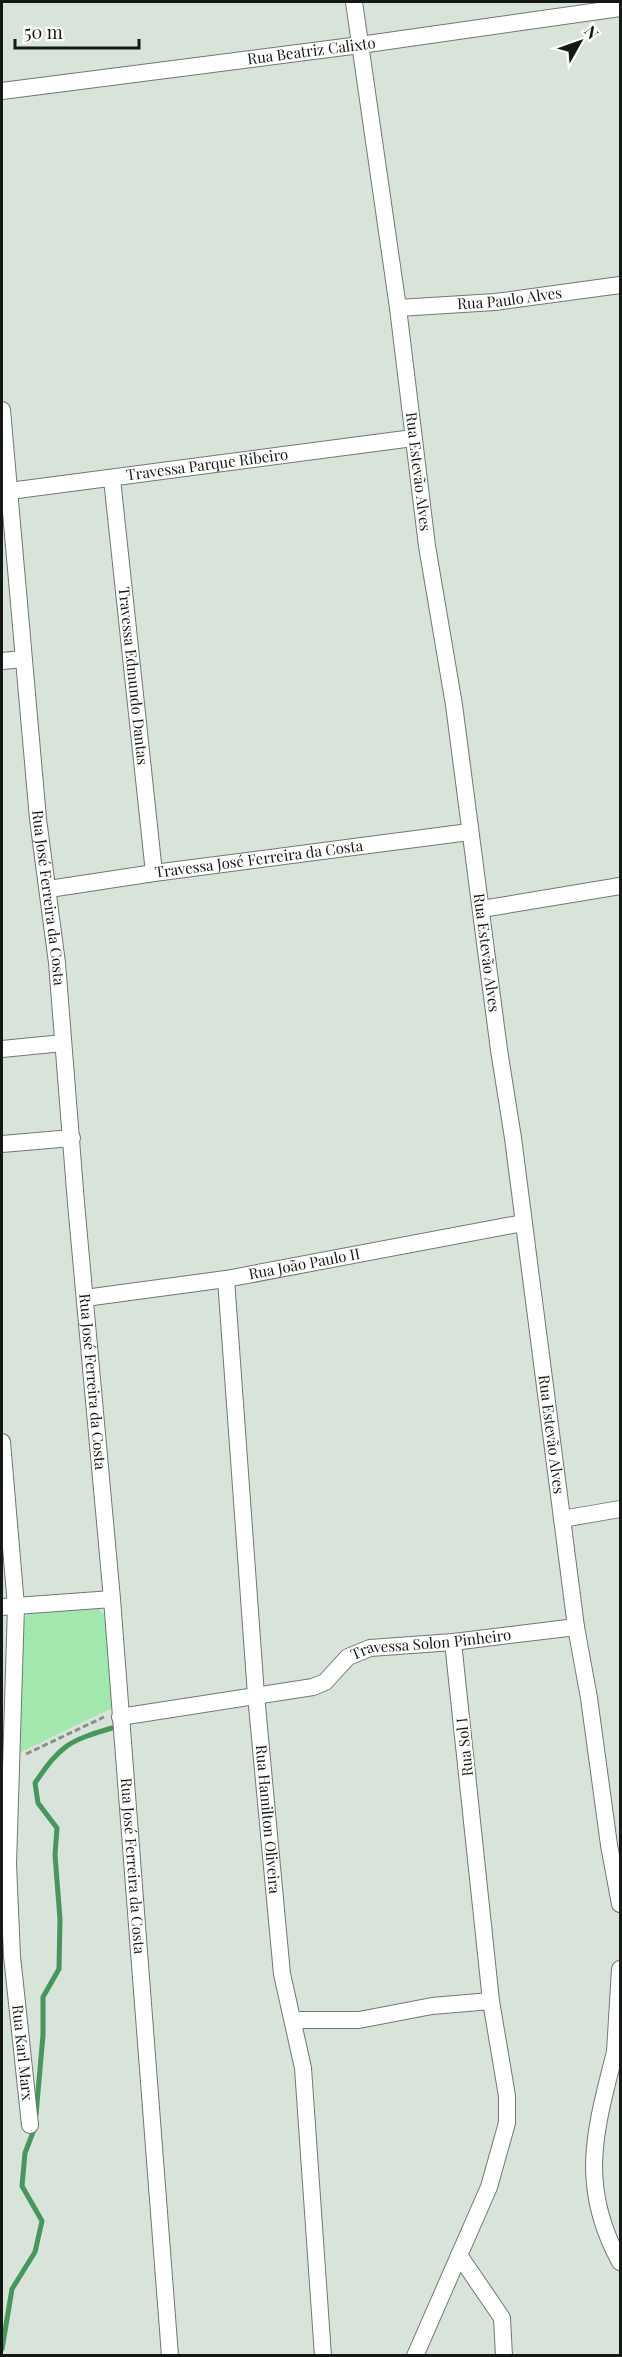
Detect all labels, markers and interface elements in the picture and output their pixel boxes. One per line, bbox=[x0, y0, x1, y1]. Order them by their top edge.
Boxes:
scale bar bbox=[15, 12, 140, 50]
north arrow bbox=[550, 12, 610, 72]
text: 50 m bbox=[24, 20, 63, 44]
text: N bbox=[580, 21, 604, 44]
street label: Rua Beatriz Calixto bbox=[246, 32, 377, 68]
street label: Rua Paulo Alves bbox=[457, 282, 563, 313]
street label: Rua Estevão Alves bbox=[402, 411, 436, 532]
street label: Travessa Parque Ribeiro bbox=[125, 444, 289, 485]
street label: Travessa Edmundo Dantas bbox=[115, 586, 153, 766]
street label: Rua José Ferreira da Costa bbox=[28, 809, 70, 987]
street label: Travessa José Ferreira da Costa bbox=[153, 835, 365, 882]
street label: Rua Estevão Alves bbox=[470, 892, 505, 1013]
street label: Rua João Paulo II bbox=[247, 1243, 362, 1284]
street label: Rua José Ferreira da Costa bbox=[75, 1293, 111, 1471]
street label: Rua Estevão Alves bbox=[535, 1374, 570, 1495]
street label: Travessa Solon Pinheiro bbox=[347, 1624, 512, 1664]
street label: Rua Sol I bbox=[451, 1717, 477, 1777]
street label: Rua Hamilton Oliveira bbox=[252, 1744, 286, 1895]
street label: Rua José Ferreira da Costa bbox=[117, 1777, 150, 1955]
street label: Rua Karl Marx bbox=[8, 2004, 38, 2102]

